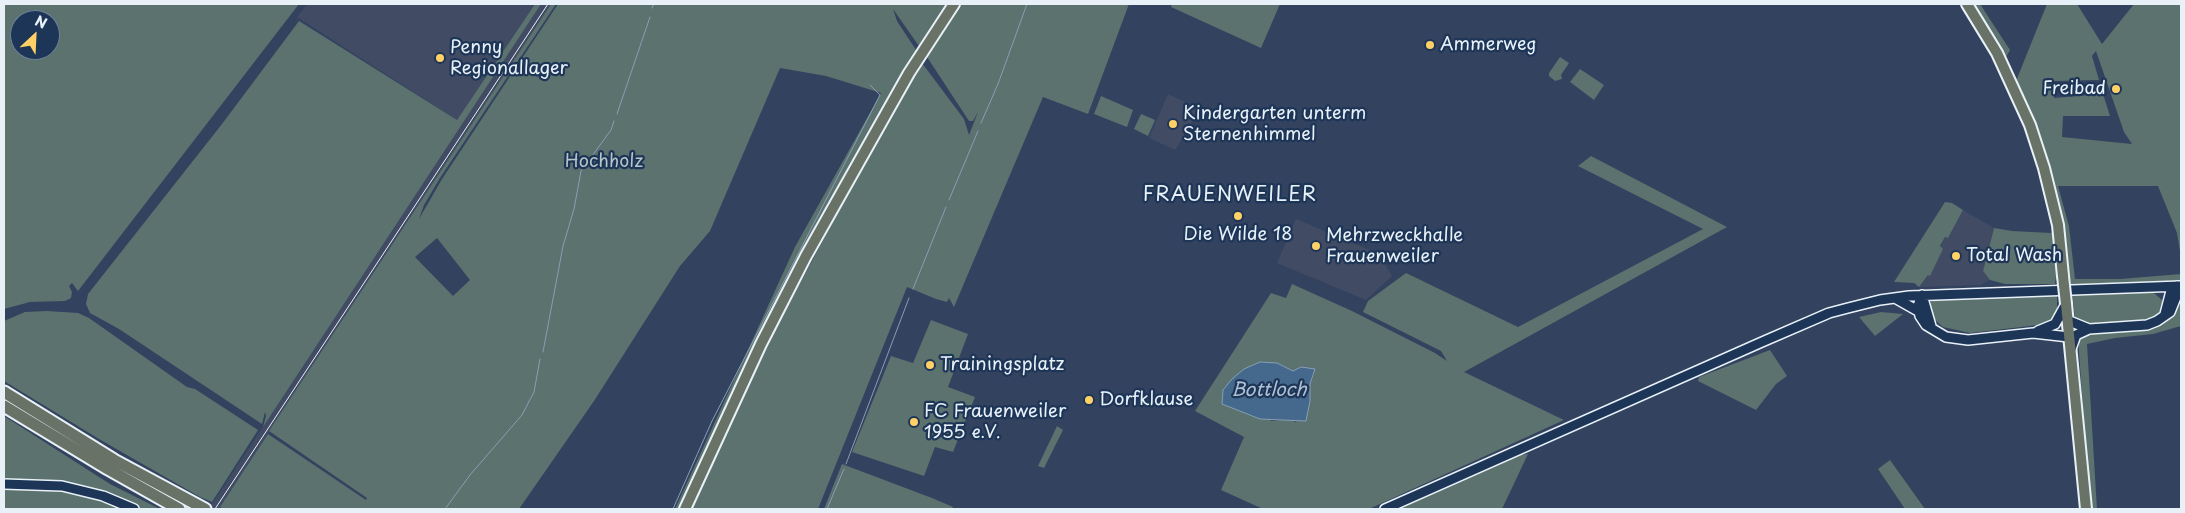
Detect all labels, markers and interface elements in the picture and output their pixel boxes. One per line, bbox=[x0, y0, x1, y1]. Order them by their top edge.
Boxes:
north arrow bbox=[10, 10, 60, 60]
text: N bbox=[32, 10, 51, 34]
place label: Ammerweg bbox=[1440, 34, 1537, 56]
place label: Penny Regionallager bbox=[450, 37, 568, 80]
marker: Ammerweg bbox=[1424, 39, 1436, 51]
marker: Penny Regionallager bbox=[434, 52, 446, 64]
place label: Freibad bbox=[2042, 78, 2106, 100]
marker: Freibad bbox=[2110, 83, 2122, 95]
place label: Kindergarten unterm Sternenhimmel bbox=[1183, 103, 1366, 146]
marker: Kindergarten unterm Sternenhimmel bbox=[1167, 118, 1179, 130]
park label: Hochholz bbox=[565, 151, 643, 173]
district label: FRAUENWEILER bbox=[1142, 183, 1318, 207]
marker: Die Wilde 18 bbox=[1232, 210, 1244, 222]
place label: Die Wilde 18 bbox=[1184, 224, 1292, 246]
place label: Mehrzweckhalle Frauenweiler bbox=[1326, 225, 1463, 268]
marker: Mehrzweckhalle Frauenweiler bbox=[1310, 240, 1322, 252]
place label: Total Wash bbox=[1966, 245, 2062, 267]
marker: Total Wash bbox=[1950, 250, 1962, 262]
place label: Trainingsplatz bbox=[940, 354, 1064, 376]
marker: Trainingsplatz bbox=[924, 359, 936, 371]
water label: Bottloch bbox=[1231, 380, 1307, 402]
place label: Dorfklause bbox=[1099, 389, 1193, 411]
marker: Dorfklause bbox=[1083, 394, 1095, 406]
place label: FC Frauenweiler 1955 e.V. bbox=[924, 401, 1066, 444]
marker: FC Frauenweiler 1955 e.V. bbox=[908, 416, 920, 428]

